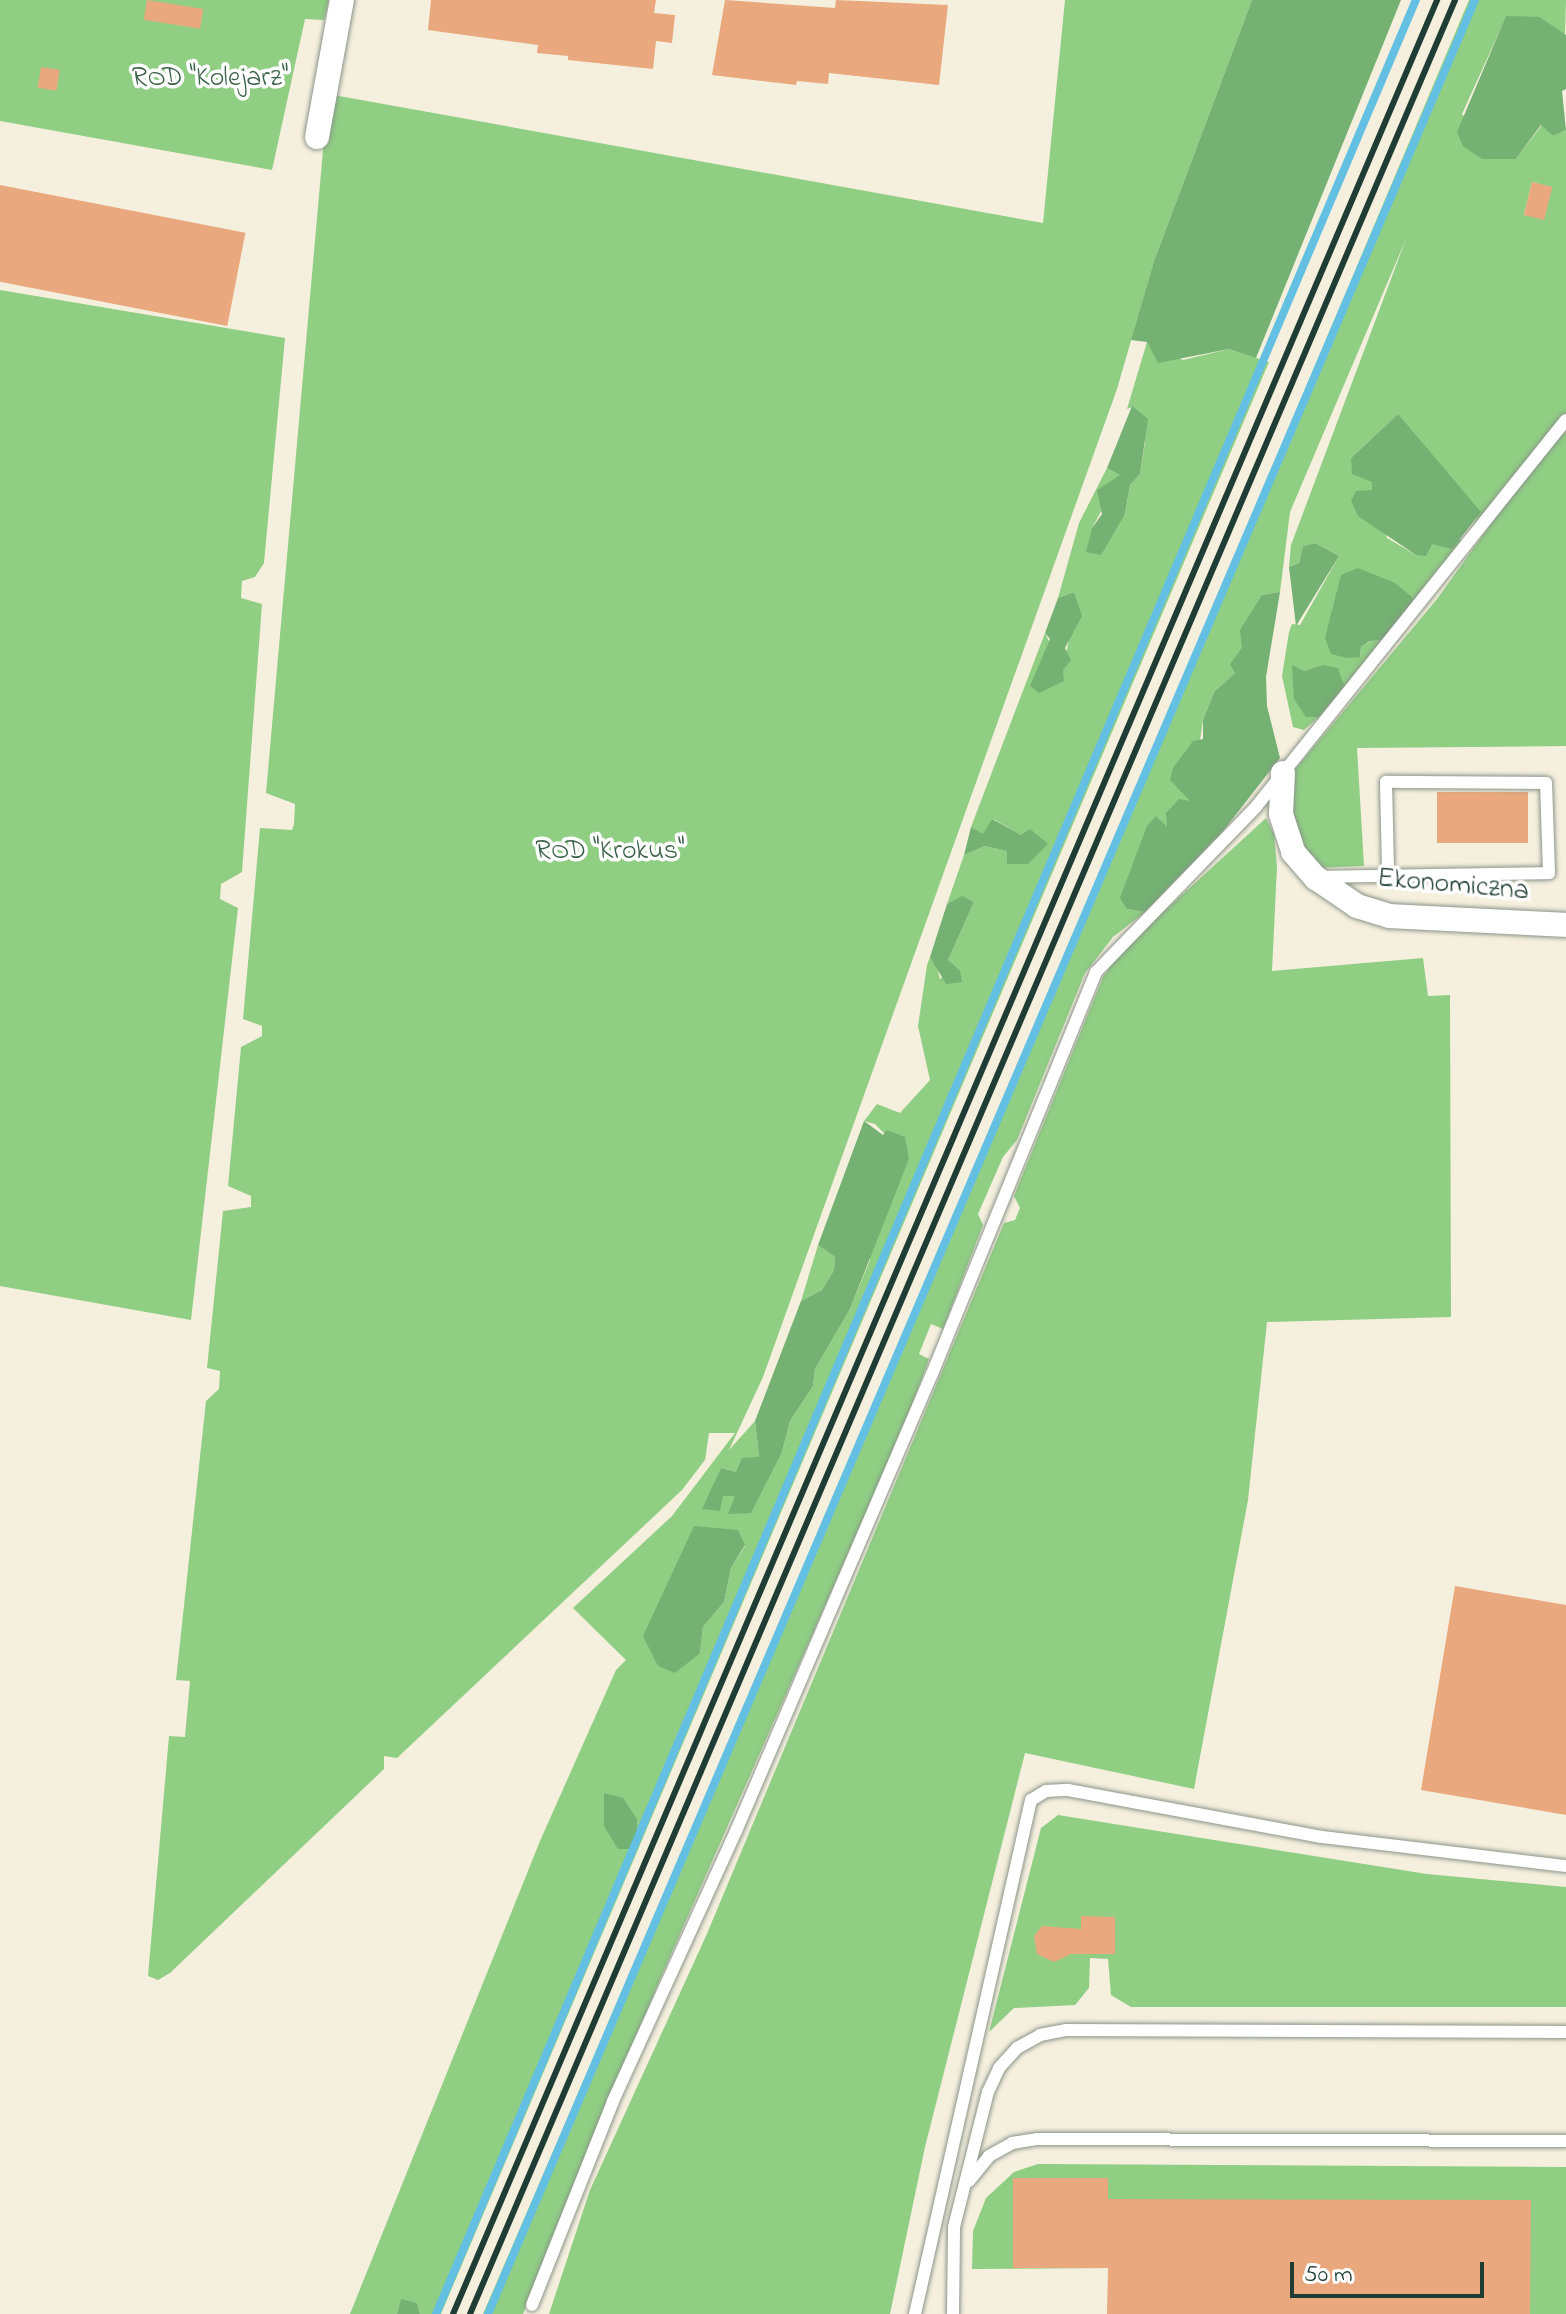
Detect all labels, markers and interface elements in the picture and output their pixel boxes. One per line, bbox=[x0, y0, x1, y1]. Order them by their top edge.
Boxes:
park label: ROD "Kolejarz" bbox=[132, 62, 288, 96]
park label: ROD "Krokus" bbox=[535, 835, 685, 869]
street label: Ekonomiczna bbox=[1376, 863, 1530, 909]
scale bar bbox=[1294, 2246, 1488, 2296]
text: 50 m bbox=[1304, 2258, 1353, 2293]

